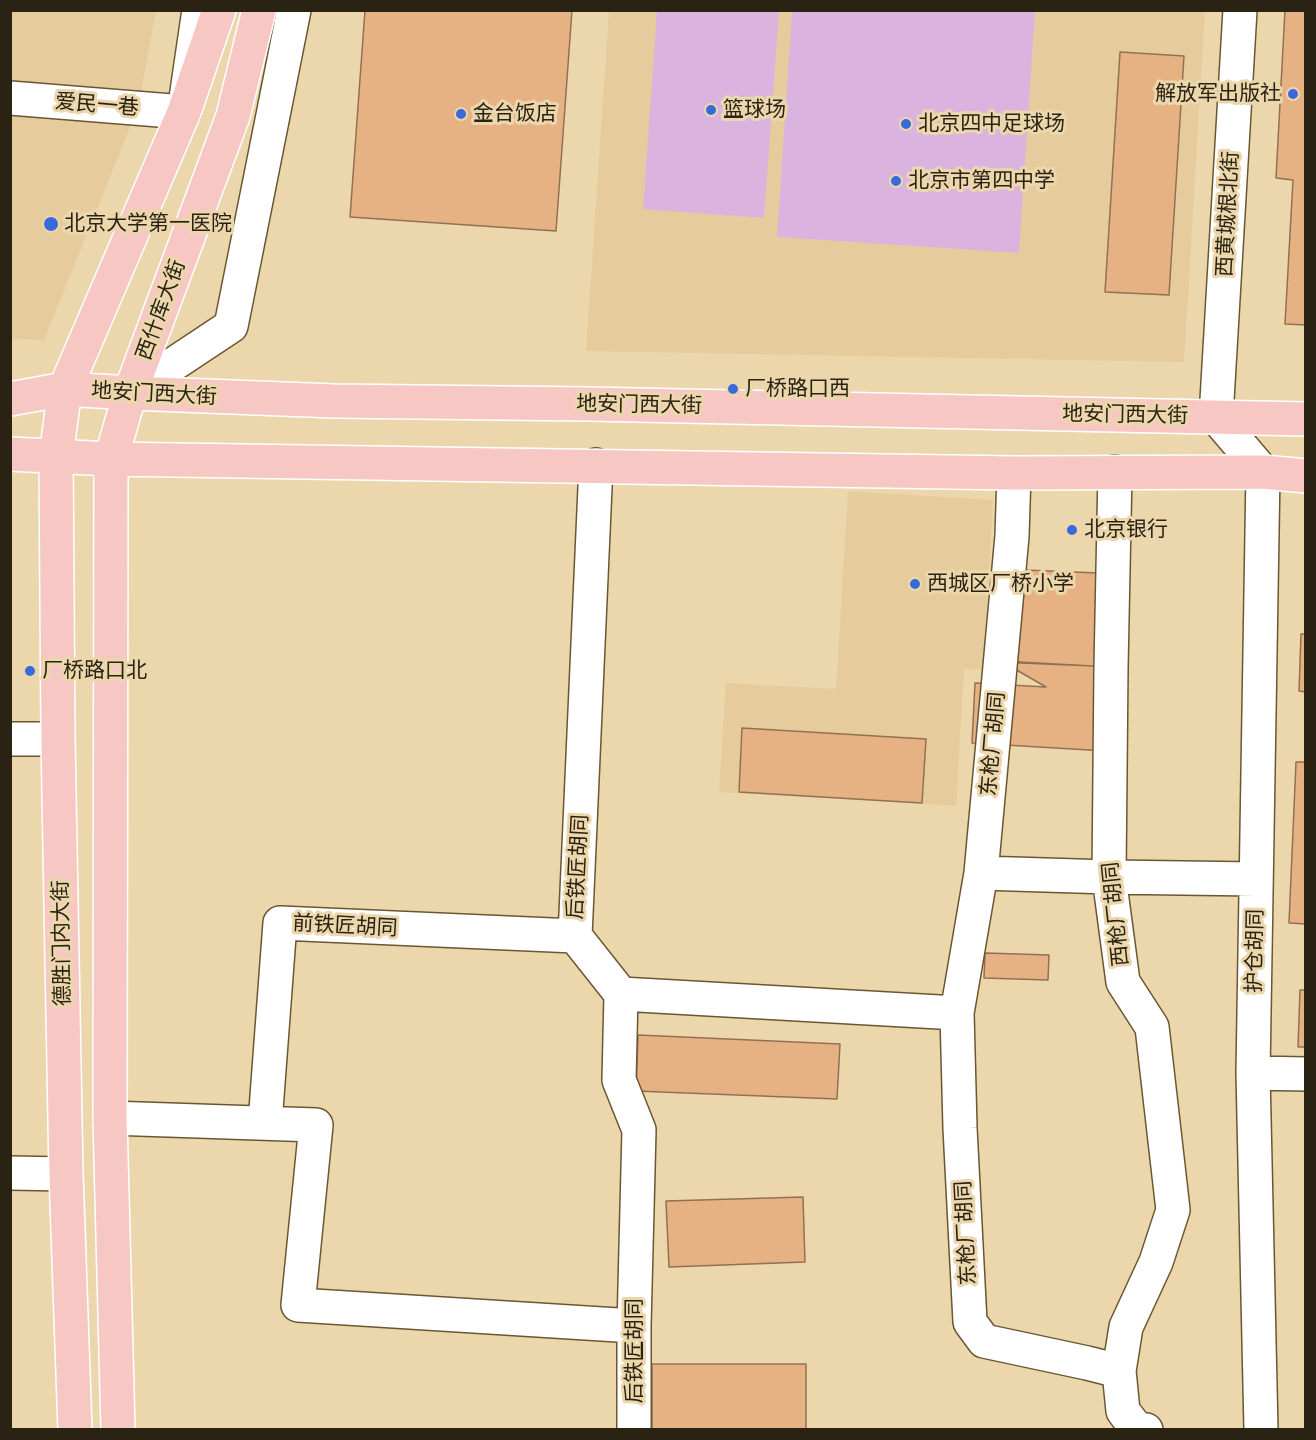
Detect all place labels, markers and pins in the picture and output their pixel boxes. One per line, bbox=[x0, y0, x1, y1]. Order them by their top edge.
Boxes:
place label: 解放军出版社 bbox=[1155, 81, 1281, 107]
marker: 解放军出版社 bbox=[1286, 87, 1300, 101]
place label: 篮球场 bbox=[723, 97, 786, 123]
place label: 金台饭店 bbox=[473, 101, 557, 127]
marker: 篮球场 bbox=[704, 103, 718, 117]
marker: 金台饭店 bbox=[454, 107, 468, 121]
place label: 北京四中足球场 bbox=[918, 111, 1065, 137]
marker: 北京四中足球场 bbox=[899, 117, 913, 131]
place label: 北京市第四中学 bbox=[908, 168, 1055, 194]
marker: 北京市第四中学 bbox=[889, 174, 903, 188]
place label: 北京大学第一医院 bbox=[64, 211, 232, 237]
marker: 北京大学第一医院 bbox=[42, 215, 60, 233]
place label: 厂桥路口西 bbox=[745, 376, 850, 402]
marker: 厂桥路口西 bbox=[726, 382, 740, 396]
place label: 北京银行 bbox=[1084, 517, 1168, 543]
marker: 北京银行 bbox=[1065, 523, 1079, 537]
place label: 西城区厂桥小学 bbox=[927, 571, 1074, 597]
marker: 西城区厂桥小学 bbox=[908, 577, 922, 591]
place label: 厂桥路口北 bbox=[42, 658, 147, 684]
marker: 厂桥路口北 bbox=[23, 664, 37, 678]

